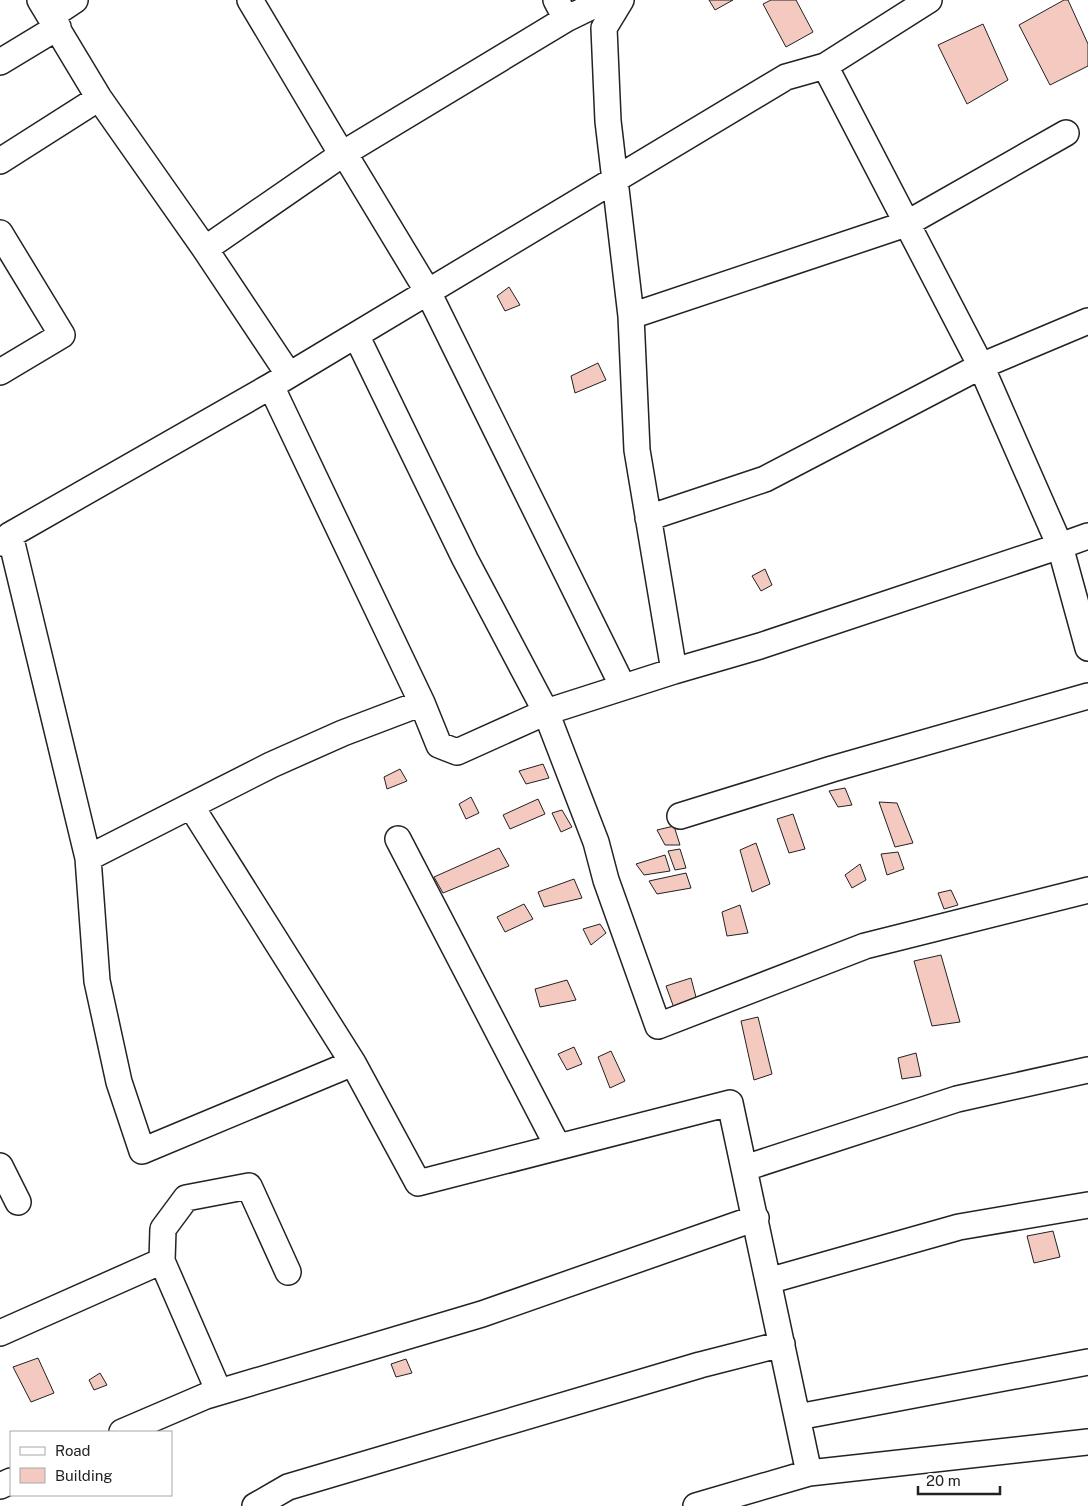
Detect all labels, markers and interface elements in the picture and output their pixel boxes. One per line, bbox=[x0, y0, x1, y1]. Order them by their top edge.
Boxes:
legend bbox=[10, 1431, 172, 1496]
text: Road bbox=[55, 1442, 91, 1459]
scale bar bbox=[918, 1464, 1000, 1496]
text: Building bbox=[55, 1467, 113, 1484]
text: 20 m bbox=[926, 1472, 961, 1489]

